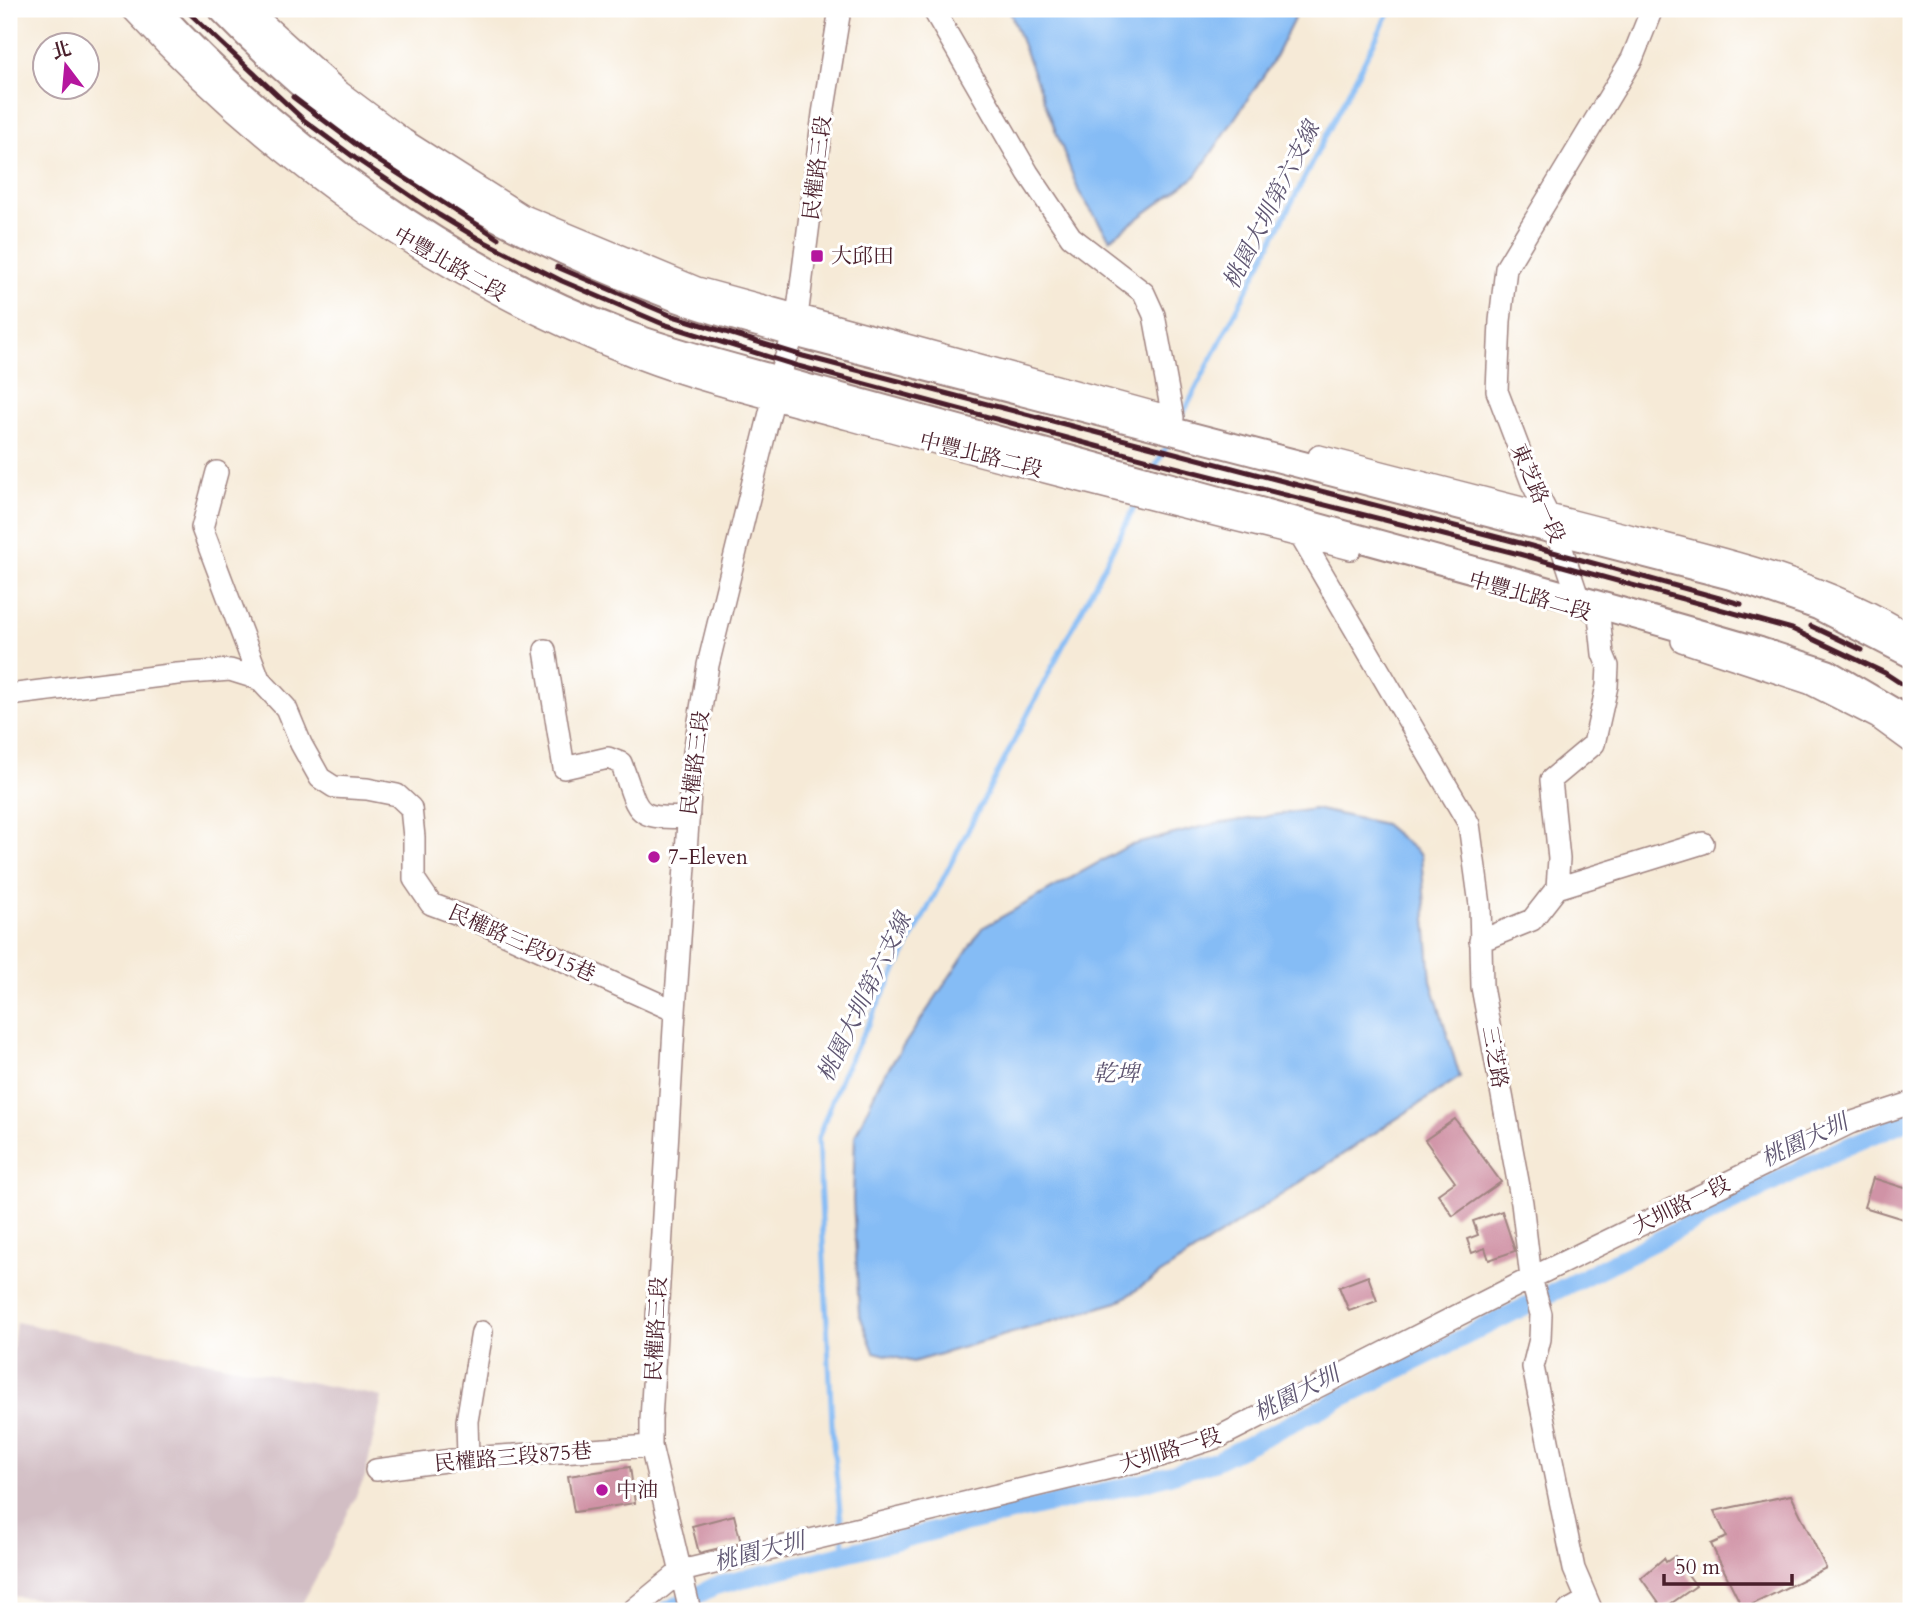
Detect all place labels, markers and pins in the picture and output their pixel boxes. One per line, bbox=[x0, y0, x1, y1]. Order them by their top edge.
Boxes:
place label: 大邱田 bbox=[831, 242, 894, 271]
marker: 大邱田 bbox=[809, 248, 825, 264]
place label: 7-Eleven bbox=[668, 843, 748, 872]
marker: 7-Eleven bbox=[646, 849, 662, 865]
place label: 中油 bbox=[616, 1476, 658, 1505]
marker: 中油 bbox=[594, 1482, 610, 1498]

